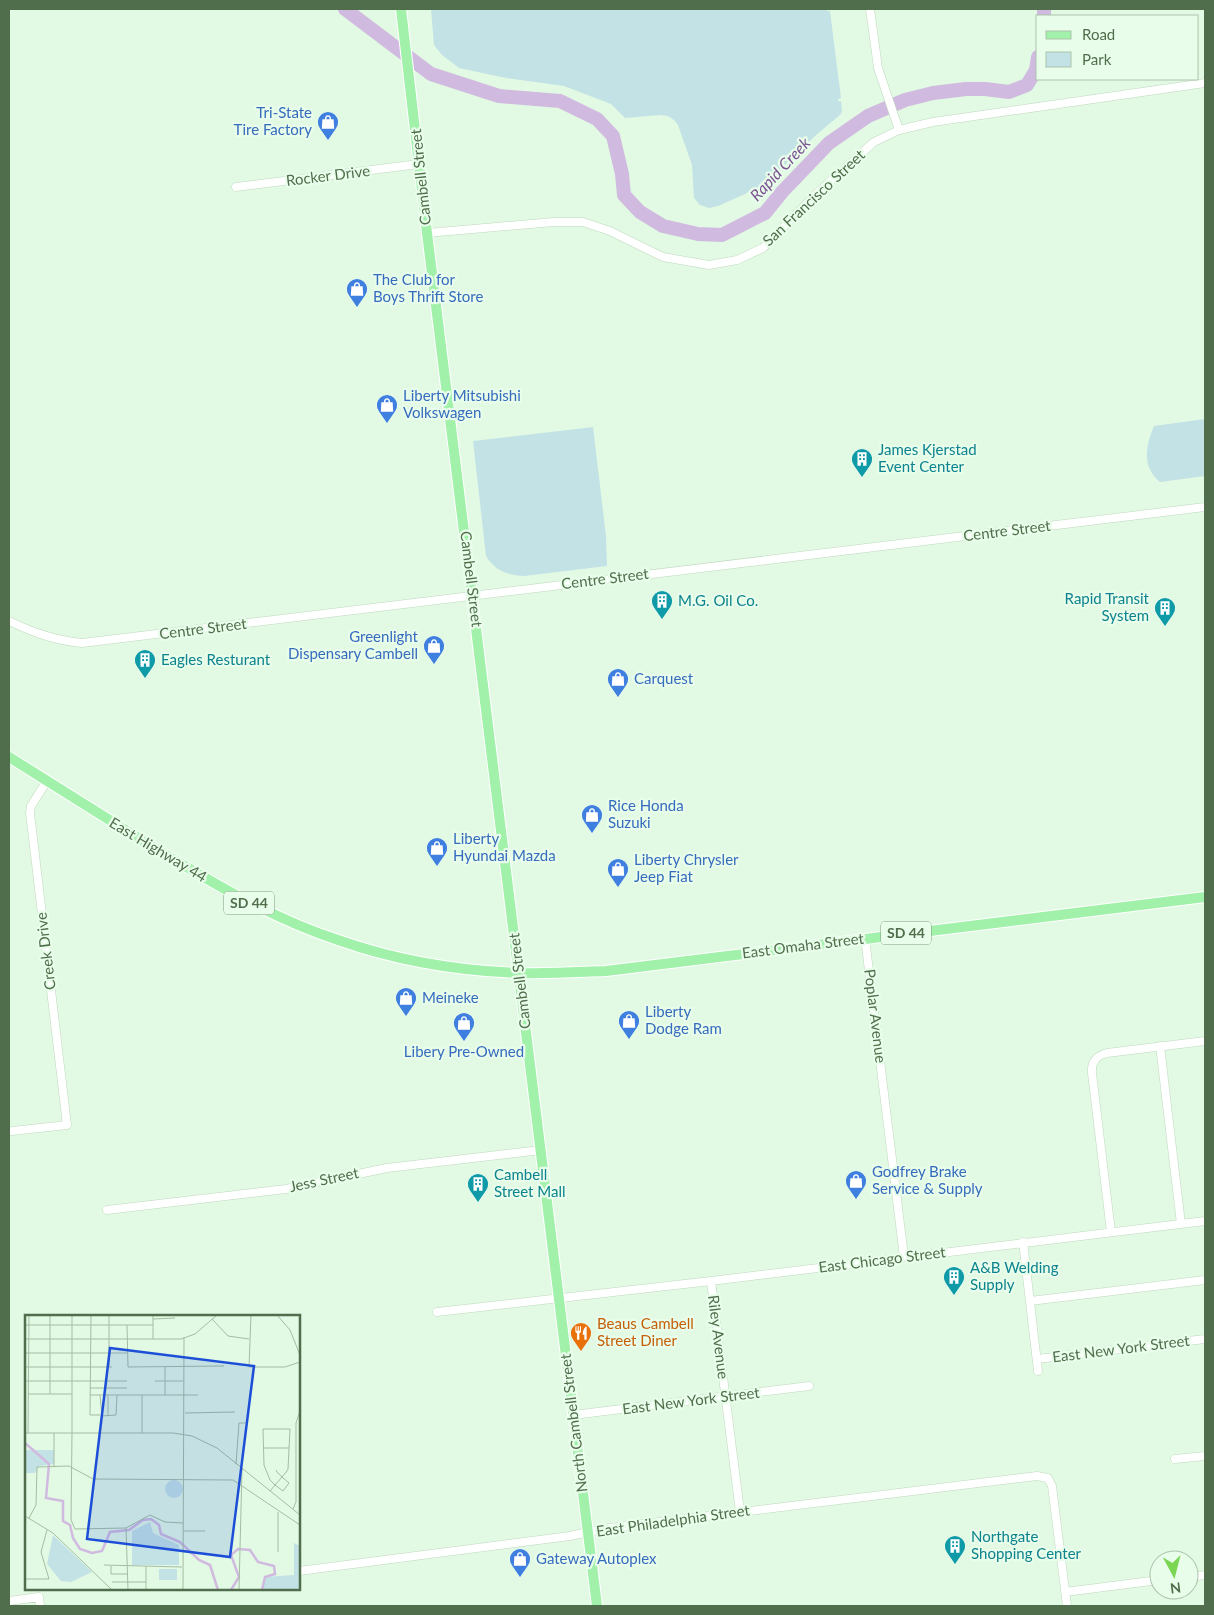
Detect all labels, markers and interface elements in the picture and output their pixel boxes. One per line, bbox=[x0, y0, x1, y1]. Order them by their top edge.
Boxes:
legend bbox=[1036, 15, 1199, 80]
text: Road bbox=[1082, 25, 1115, 43]
text: Park bbox=[1082, 50, 1112, 68]
place label: Tri-State Tire Factory bbox=[234, 103, 312, 138]
shop icon: Tri-State Tire Factory bbox=[316, 110, 340, 141]
street label: Cambell Street bbox=[406, 128, 434, 226]
water label: Rapid Creek bbox=[746, 133, 814, 204]
street label: San Francisco Street bbox=[759, 145, 868, 249]
street label: Rocker Drive bbox=[285, 161, 371, 189]
place label: The Club for Boys Thrift Store bbox=[373, 270, 483, 305]
shop icon: The Club for Boys Thrift Store bbox=[345, 277, 369, 308]
place label: Liberty Mitsubishi Volkswagen bbox=[403, 386, 521, 421]
shop icon: Liberty Mitsubishi Volkswagen bbox=[375, 393, 399, 424]
place label: James Kjerstad Event Center bbox=[878, 440, 977, 475]
building icon: James Kjerstad Event Center bbox=[850, 447, 874, 478]
street label: Centre Street bbox=[962, 516, 1052, 544]
street label: Cambell Street bbox=[457, 530, 487, 629]
street label: Centre Street bbox=[560, 564, 650, 592]
building icon: M.G. Oil Co. bbox=[650, 589, 674, 620]
place label: Rapid Transit System bbox=[1065, 589, 1150, 624]
place label: M.G. Oil Co. bbox=[678, 591, 758, 609]
building icon: Rapid Transit System bbox=[1153, 596, 1177, 627]
street label: Centre Street bbox=[158, 614, 248, 642]
place label: Greenlight Dispensary Cambell bbox=[288, 627, 419, 662]
shop icon: Greenlight Dispensary Cambell bbox=[422, 634, 446, 665]
building icon: Eagles Resturant bbox=[133, 648, 157, 679]
place label: Eagles Resturant bbox=[161, 650, 271, 668]
shop icon: Carquest bbox=[606, 667, 630, 698]
place label: Carquest bbox=[634, 669, 694, 687]
place label: Rice Honda Suzuki bbox=[608, 796, 684, 831]
shop icon: Rice Honda Suzuki bbox=[580, 803, 604, 834]
street label: East Highway 44 bbox=[107, 813, 211, 885]
place label: Liberty Hyundai Mazda bbox=[453, 829, 556, 864]
shop icon: Liberty Hyundai Mazda bbox=[425, 836, 449, 867]
place label: Liberty Chrysler Jeep Fiat bbox=[634, 850, 739, 885]
shop icon: Liberty Chrysler Jeep Fiat bbox=[606, 857, 630, 888]
road number: SD 44 bbox=[224, 891, 274, 914]
street label: Creek Drive bbox=[31, 911, 59, 991]
road number: SD 44 bbox=[881, 921, 931, 944]
street label: East Omaha Street bbox=[741, 929, 865, 961]
street label: Cambell Street bbox=[504, 931, 534, 1030]
street label: Poplar Avenue bbox=[861, 968, 891, 1064]
shop icon: Meineke bbox=[394, 986, 418, 1017]
place label: Meineke bbox=[422, 988, 479, 1006]
place label: Liberty Dodge Ram bbox=[645, 1002, 722, 1037]
shop icon: Liberty Dodge Ram bbox=[617, 1009, 641, 1040]
shop icon: Libery Pre-Owned bbox=[452, 1011, 476, 1042]
place label: Libery Pre-Owned bbox=[404, 1042, 524, 1060]
place label: Godfrey Brake Service & Supply bbox=[872, 1162, 983, 1197]
street label: Jess Street bbox=[288, 1163, 361, 1195]
place label: Cambell Street Mall bbox=[494, 1165, 566, 1200]
shop icon: Godfrey Brake Service & Supply bbox=[844, 1169, 868, 1200]
building icon: Cambell Street Mall bbox=[466, 1172, 490, 1203]
street label: East Chicago Street bbox=[817, 1242, 947, 1276]
place label: A&B Welding Supply bbox=[970, 1258, 1059, 1293]
building icon: A&B Welding Supply bbox=[942, 1265, 966, 1296]
street label: Riley Avenue bbox=[705, 1294, 733, 1380]
place label: Beaus Cambell Street Diner bbox=[597, 1314, 694, 1349]
inset map bbox=[25, 1315, 300, 1590]
restaurant icon: Beaus Cambell Street Diner bbox=[569, 1321, 593, 1352]
street label: East New York Street bbox=[1051, 1331, 1191, 1365]
street label: North Cambell Street bbox=[556, 1352, 590, 1493]
street label: East New York Street bbox=[621, 1383, 761, 1417]
street label: East Philadelphia Street bbox=[595, 1500, 751, 1540]
place label: Northgate Shopping Center bbox=[971, 1527, 1082, 1562]
building icon: Northgate Shopping Center bbox=[943, 1534, 967, 1565]
shop icon: Gateway Autoplex bbox=[508, 1547, 532, 1578]
place label: Gateway Autoplex bbox=[536, 1549, 657, 1567]
north arrow bbox=[1149, 1550, 1199, 1600]
text: N bbox=[1169, 1579, 1182, 1597]

